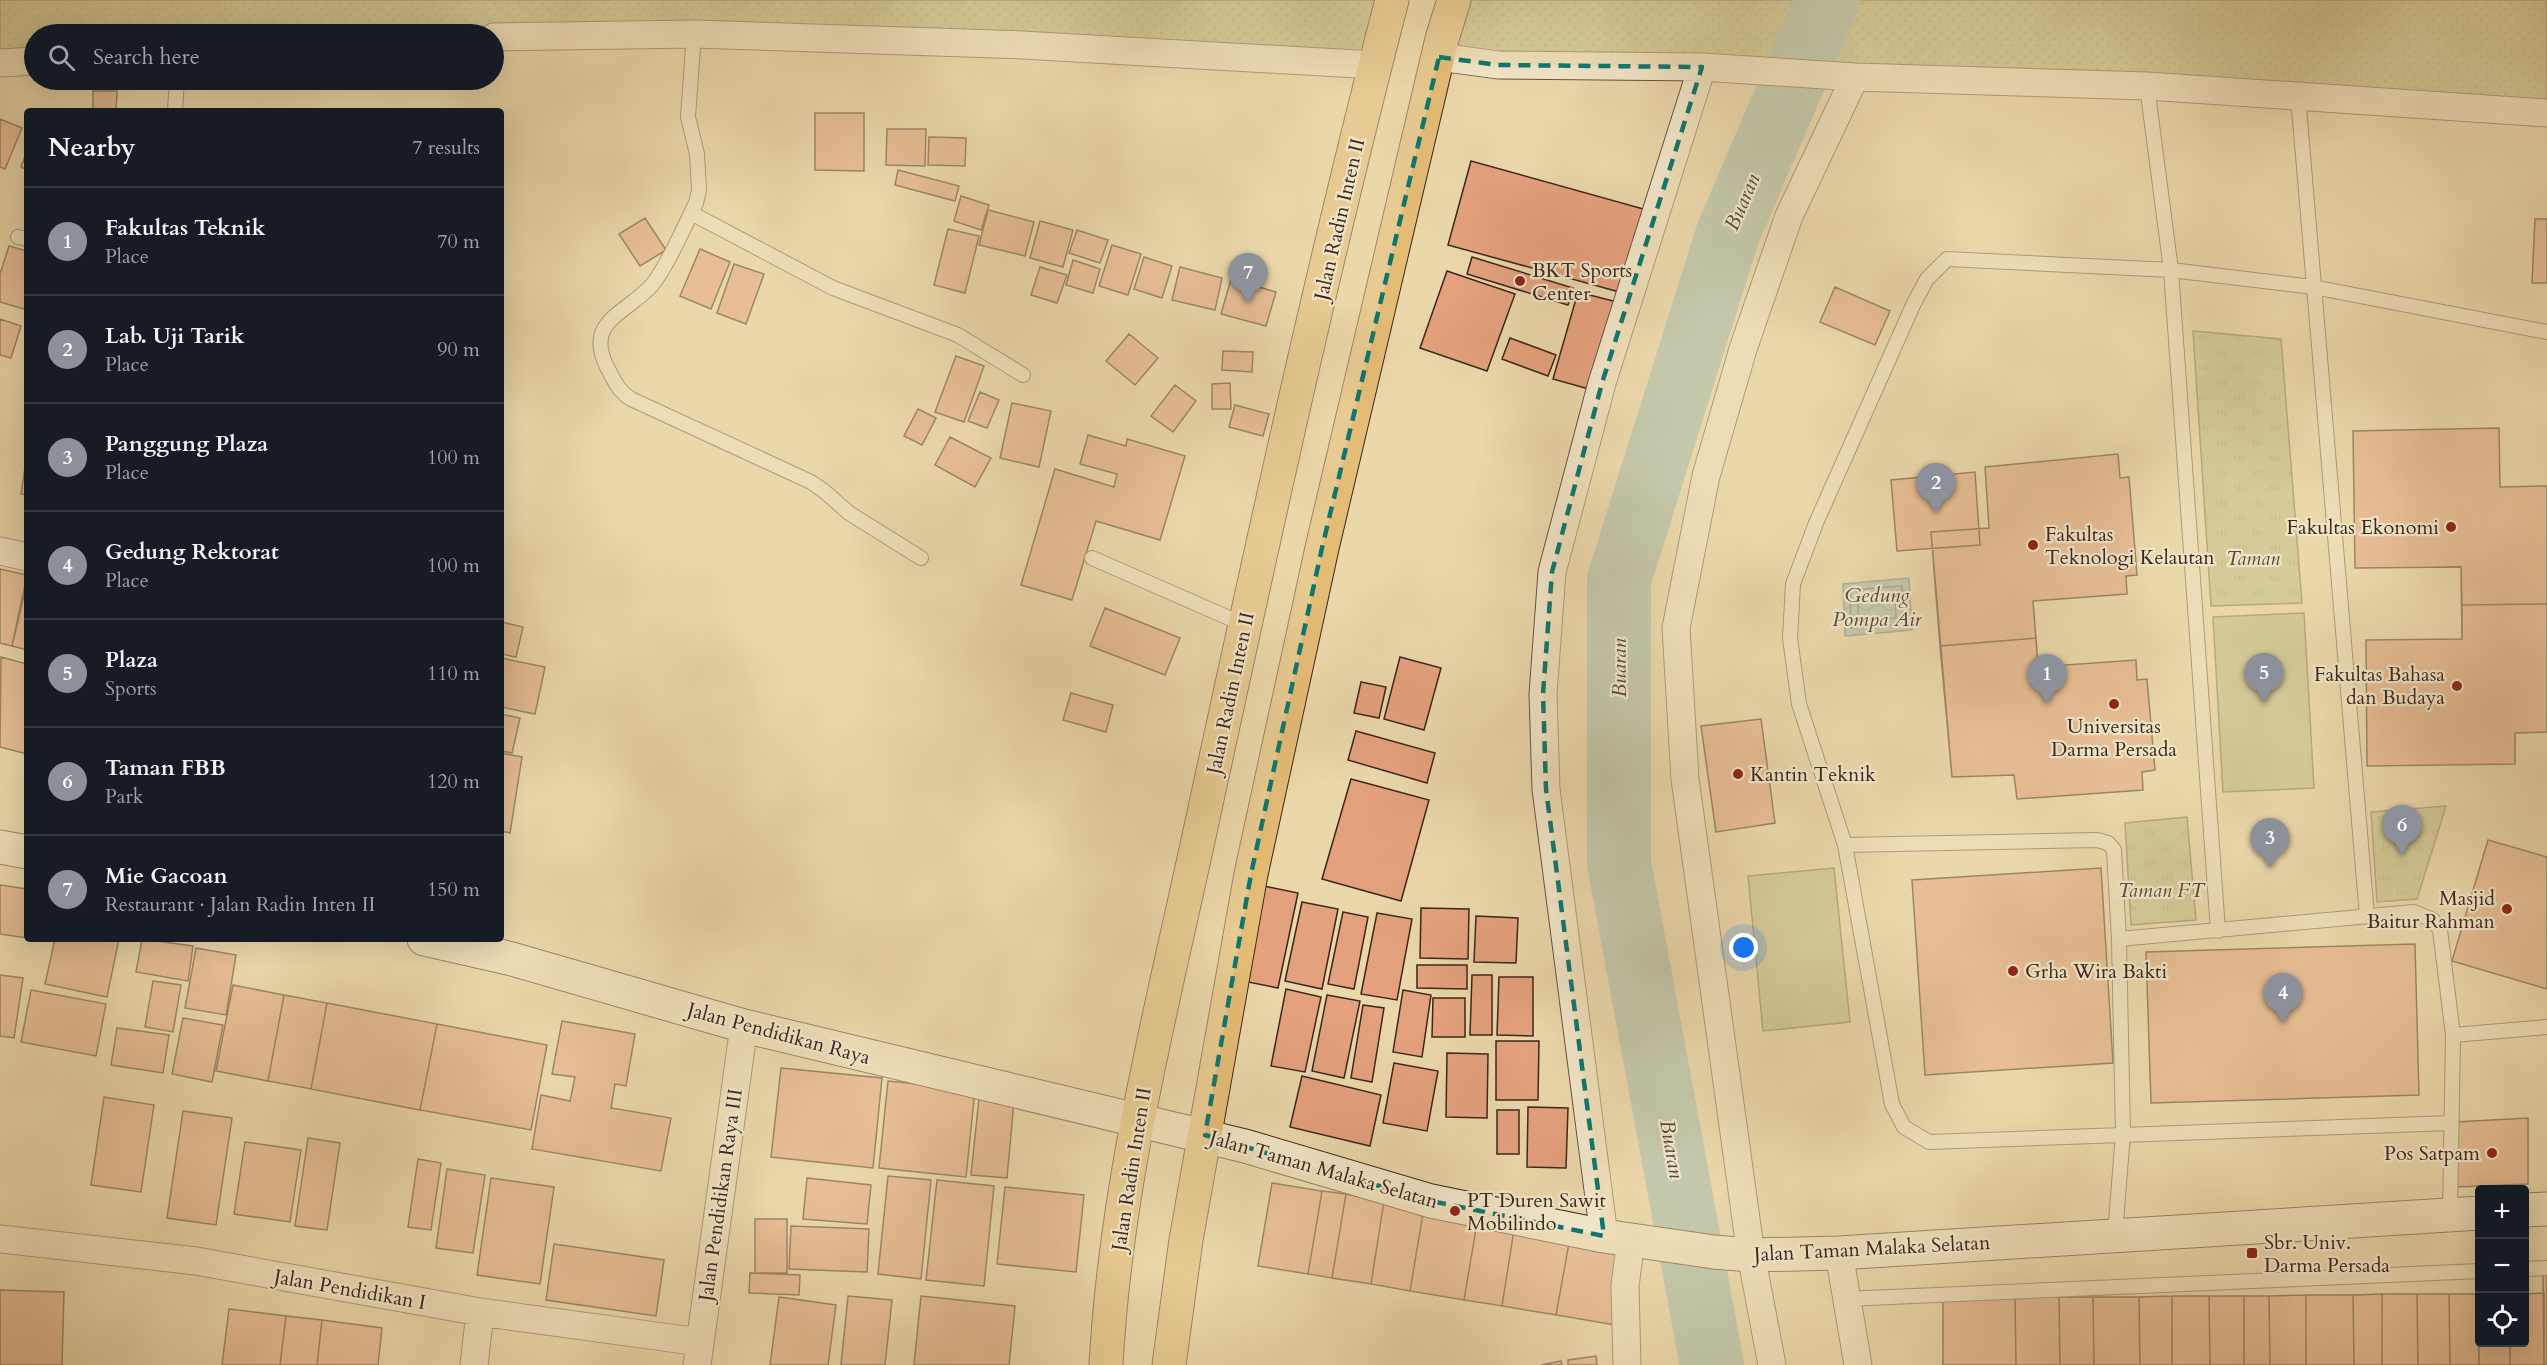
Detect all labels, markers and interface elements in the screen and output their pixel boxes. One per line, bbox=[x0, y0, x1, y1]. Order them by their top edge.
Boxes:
search box bbox=[24, 24, 504, 90]
icon: search bbox=[45, 41, 78, 74]
text: Search here bbox=[93, 42, 200, 72]
text: Nearby bbox=[48, 130, 136, 165]
text: 7 results bbox=[412, 134, 480, 161]
street label: Jalan Radin Inten II bbox=[1307, 136, 1371, 306]
water label: Buaran bbox=[1718, 169, 1768, 235]
text: Fakultas Teknik bbox=[105, 213, 266, 243]
text: 1 bbox=[62, 228, 73, 255]
text: 70 m bbox=[437, 228, 480, 255]
text: Place bbox=[105, 243, 149, 270]
pin: 7 bbox=[1228, 254, 1268, 303]
place label: BKT Sports Center bbox=[1532, 257, 1632, 307]
marker: BKT Sports Center bbox=[1513, 274, 1527, 288]
text: Lab. Uji Tarik bbox=[105, 321, 244, 351]
text: 2 bbox=[62, 336, 73, 363]
text: 90 m bbox=[437, 336, 480, 363]
text: Place bbox=[105, 351, 149, 378]
text: Panggung Plaza bbox=[105, 429, 268, 459]
text: 3 bbox=[62, 444, 73, 471]
text: 100 m bbox=[427, 444, 480, 471]
text: Place bbox=[105, 459, 149, 486]
pin: 2 bbox=[1916, 464, 1956, 513]
place label: Fakultas Ekonomi bbox=[2287, 514, 2439, 541]
marker: Fakultas Ekonomi bbox=[2444, 520, 2458, 534]
place label: Fakultas Teknologi Kelautan bbox=[2045, 521, 2215, 571]
text: Gedung Rektorat bbox=[105, 537, 279, 567]
marker: Fakultas Teknologi Kelautan bbox=[2026, 538, 2040, 552]
park label: Taman bbox=[2226, 545, 2280, 572]
text: 4 bbox=[62, 552, 73, 579]
text: 100 m bbox=[427, 552, 480, 579]
text: Place bbox=[105, 567, 149, 594]
water label: Gedung Pompa Air bbox=[1832, 581, 1923, 634]
street label: Jalan Radin Inten II bbox=[1199, 609, 1261, 780]
water label: Buaran bbox=[1605, 638, 1634, 698]
text: Plaza bbox=[105, 645, 158, 675]
pin: 1 bbox=[2028, 654, 2066, 704]
pin: 5 bbox=[2244, 654, 2284, 703]
text: 5 bbox=[62, 660, 73, 687]
text: 110 m bbox=[427, 660, 480, 687]
place label: Fakultas Bahasa dan Budaya bbox=[2314, 661, 2445, 711]
text: Sports bbox=[105, 675, 157, 702]
marker: Fakultas Bahasa dan Budaya bbox=[2450, 679, 2464, 693]
marker: Universitas Darma Persada bbox=[2107, 697, 2121, 711]
place label: Universitas Darma Persada bbox=[2051, 713, 2177, 763]
text: Taman FBB bbox=[105, 753, 226, 783]
place label: Kantin Teknik bbox=[1750, 761, 1876, 788]
marker: Kantin Teknik bbox=[1731, 767, 1745, 781]
text: 6 bbox=[62, 768, 73, 795]
text: 120 m bbox=[427, 768, 480, 795]
text: Park bbox=[105, 783, 143, 810]
pin: 6 bbox=[2382, 806, 2422, 855]
pin: 3 bbox=[2250, 818, 2290, 868]
text: Mie Gacoan bbox=[105, 861, 228, 891]
text: 7 bbox=[62, 876, 73, 903]
text: 150 m bbox=[427, 876, 480, 903]
park label: Taman FT bbox=[2118, 877, 2206, 904]
place label: Masjid Baitur Rahman bbox=[2367, 885, 2496, 935]
text: Restaurant · Jalan Radin Inten II bbox=[105, 891, 375, 918]
marker: Masjid Baitur Rahman bbox=[2500, 902, 2514, 916]
your location bbox=[1729, 933, 1758, 962]
place label: Grha Wira Bakti bbox=[2025, 958, 2167, 985]
marker: Grha Wira Bakti bbox=[2006, 964, 2020, 978]
pin: 4 bbox=[2264, 974, 2302, 1023]
street label: Jalan Pendidikan Raya bbox=[681, 995, 874, 1071]
street label: Jalan Radin Inten II bbox=[1105, 1085, 1158, 1256]
street label: Jalan Pendidikan Raya III bbox=[692, 1087, 749, 1306]
water label: Buaran bbox=[1652, 1117, 1691, 1182]
street label: Jalan Taman Malaka Selatan bbox=[1204, 1123, 1442, 1215]
place label: Pos Satpam bbox=[2384, 1140, 2480, 1167]
marker: Pos Satpam bbox=[2485, 1146, 2499, 1160]
map controls bbox=[2475, 1185, 2529, 1347]
button: + bbox=[2475, 1185, 2529, 1239]
place label: PT Duren Sawit Mobilindo bbox=[1467, 1187, 1607, 1237]
marker: PT Duren Sawit Mobilindo bbox=[1448, 1204, 1462, 1218]
street label: Jalan Taman Malaka Selatan bbox=[1750, 1229, 1991, 1268]
place label: Sbr. Univ. Darma Persada bbox=[2264, 1229, 2390, 1279]
button: − bbox=[2475, 1239, 2529, 1293]
marker: Sbr. Univ. Darma Persada bbox=[2245, 1246, 2259, 1260]
street label: Jalan Pendidikan I bbox=[269, 1262, 428, 1316]
button: locate bbox=[2475, 1293, 2529, 1347]

